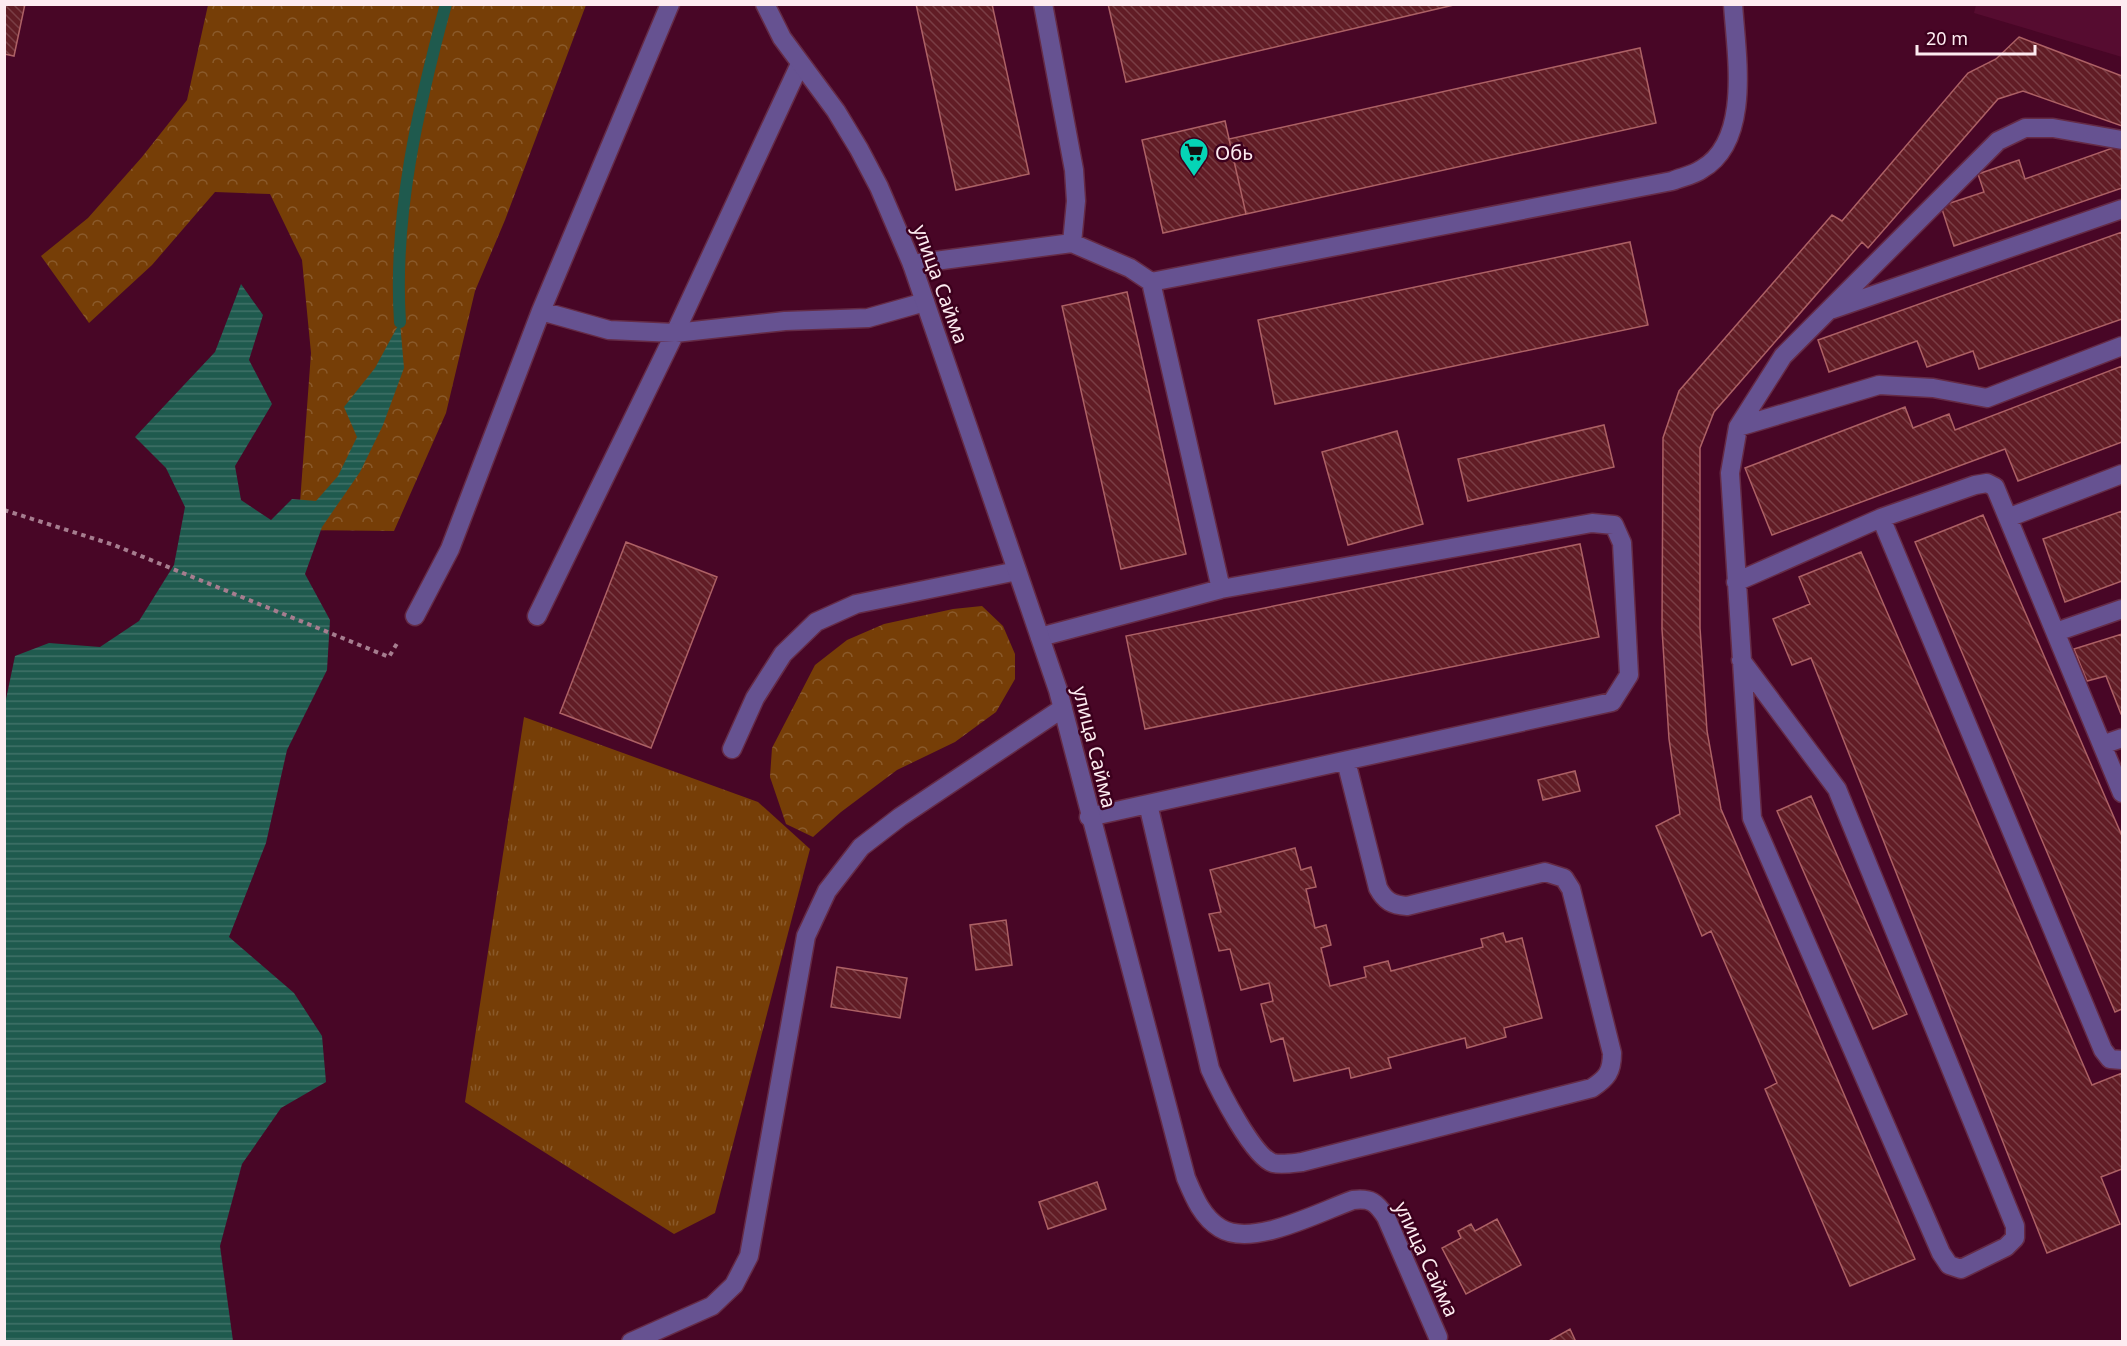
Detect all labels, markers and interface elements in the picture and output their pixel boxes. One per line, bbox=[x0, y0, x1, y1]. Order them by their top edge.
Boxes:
scale bar bbox=[1917, 18, 2036, 56]
text: 20 m bbox=[1926, 26, 1968, 50]
supermarket icon: Обь bbox=[1178, 136, 1210, 178]
place label: Обь bbox=[1215, 139, 1253, 166]
street label: улица Сайма bbox=[907, 221, 975, 347]
street label: улица Сайма bbox=[1067, 683, 1123, 811]
street label: улица Сайма bbox=[1388, 1197, 1466, 1321]

